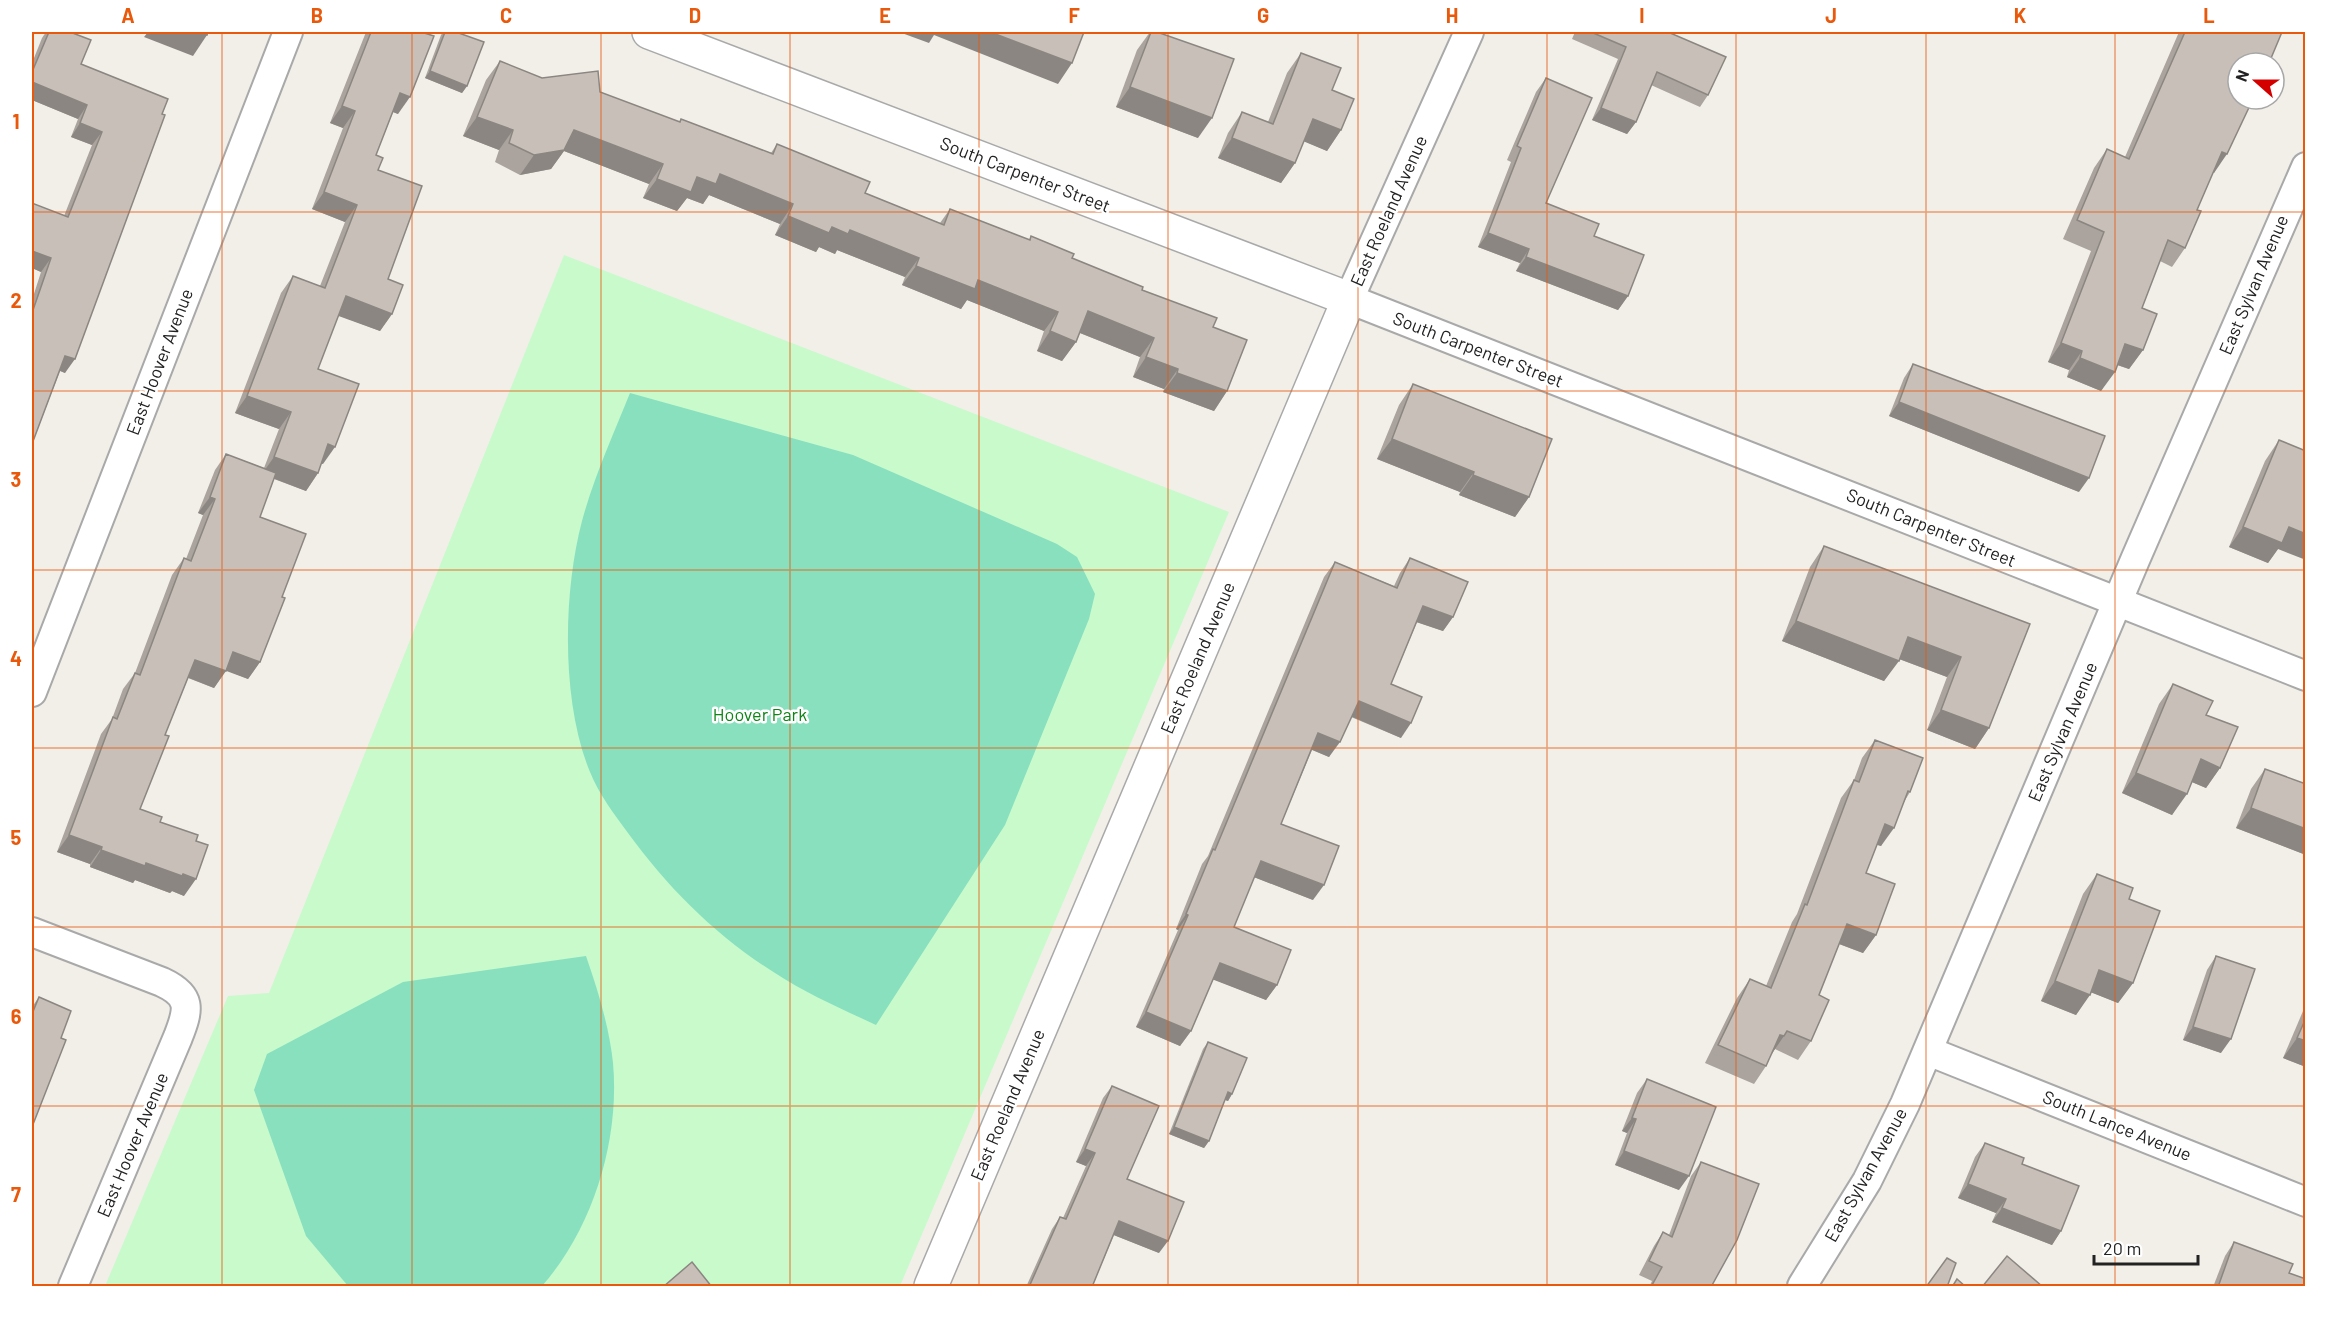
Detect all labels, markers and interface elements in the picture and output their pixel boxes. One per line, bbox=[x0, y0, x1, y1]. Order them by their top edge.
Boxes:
text: A bbox=[121, 3, 135, 27]
text: B bbox=[311, 3, 323, 27]
text: C bbox=[500, 3, 512, 27]
text: D bbox=[689, 3, 701, 27]
text: E bbox=[879, 3, 891, 27]
text: F bbox=[1068, 3, 1080, 27]
text: G bbox=[1257, 3, 1269, 27]
text: H bbox=[1446, 3, 1458, 27]
text: I bbox=[1639, 3, 1645, 27]
text: J bbox=[1825, 3, 1837, 27]
text: K bbox=[2014, 3, 2027, 27]
text: L bbox=[2203, 3, 2215, 27]
north arrow bbox=[2226, 51, 2286, 111]
text: N bbox=[2231, 67, 2252, 84]
text: 1 bbox=[12, 109, 20, 133]
street label: South Carpenter Street bbox=[937, 131, 1114, 217]
street label: East Roeland Avenue bbox=[1345, 132, 1431, 289]
street label: East Sylvan Avenue bbox=[2214, 211, 2292, 358]
street label: East Hoover Avenue bbox=[121, 285, 197, 438]
text: 2 bbox=[10, 288, 22, 312]
street label: South Carpenter Street bbox=[1390, 306, 1567, 392]
text: 3 bbox=[11, 467, 21, 491]
street label: South Carpenter Street bbox=[1844, 483, 2019, 571]
street label: East Roeland Avenue bbox=[1155, 578, 1239, 737]
text: 4 bbox=[10, 646, 22, 670]
street label: East Sylvan Avenue bbox=[2023, 658, 2101, 805]
park label: Hoover Park bbox=[713, 703, 807, 725]
text: 5 bbox=[11, 825, 22, 849]
text: 6 bbox=[11, 1004, 22, 1028]
street label: East Roeland Avenue bbox=[965, 1025, 1049, 1184]
street label: East Hoover Avenue bbox=[92, 1069, 173, 1220]
street label: South Lance Avenue bbox=[2040, 1085, 2195, 1165]
street label: East Sylvan Avenue bbox=[1819, 1104, 1911, 1245]
text: 7 bbox=[11, 1182, 21, 1206]
scale bar bbox=[2094, 1228, 2198, 1266]
text: 20 m bbox=[2103, 1237, 2141, 1259]

